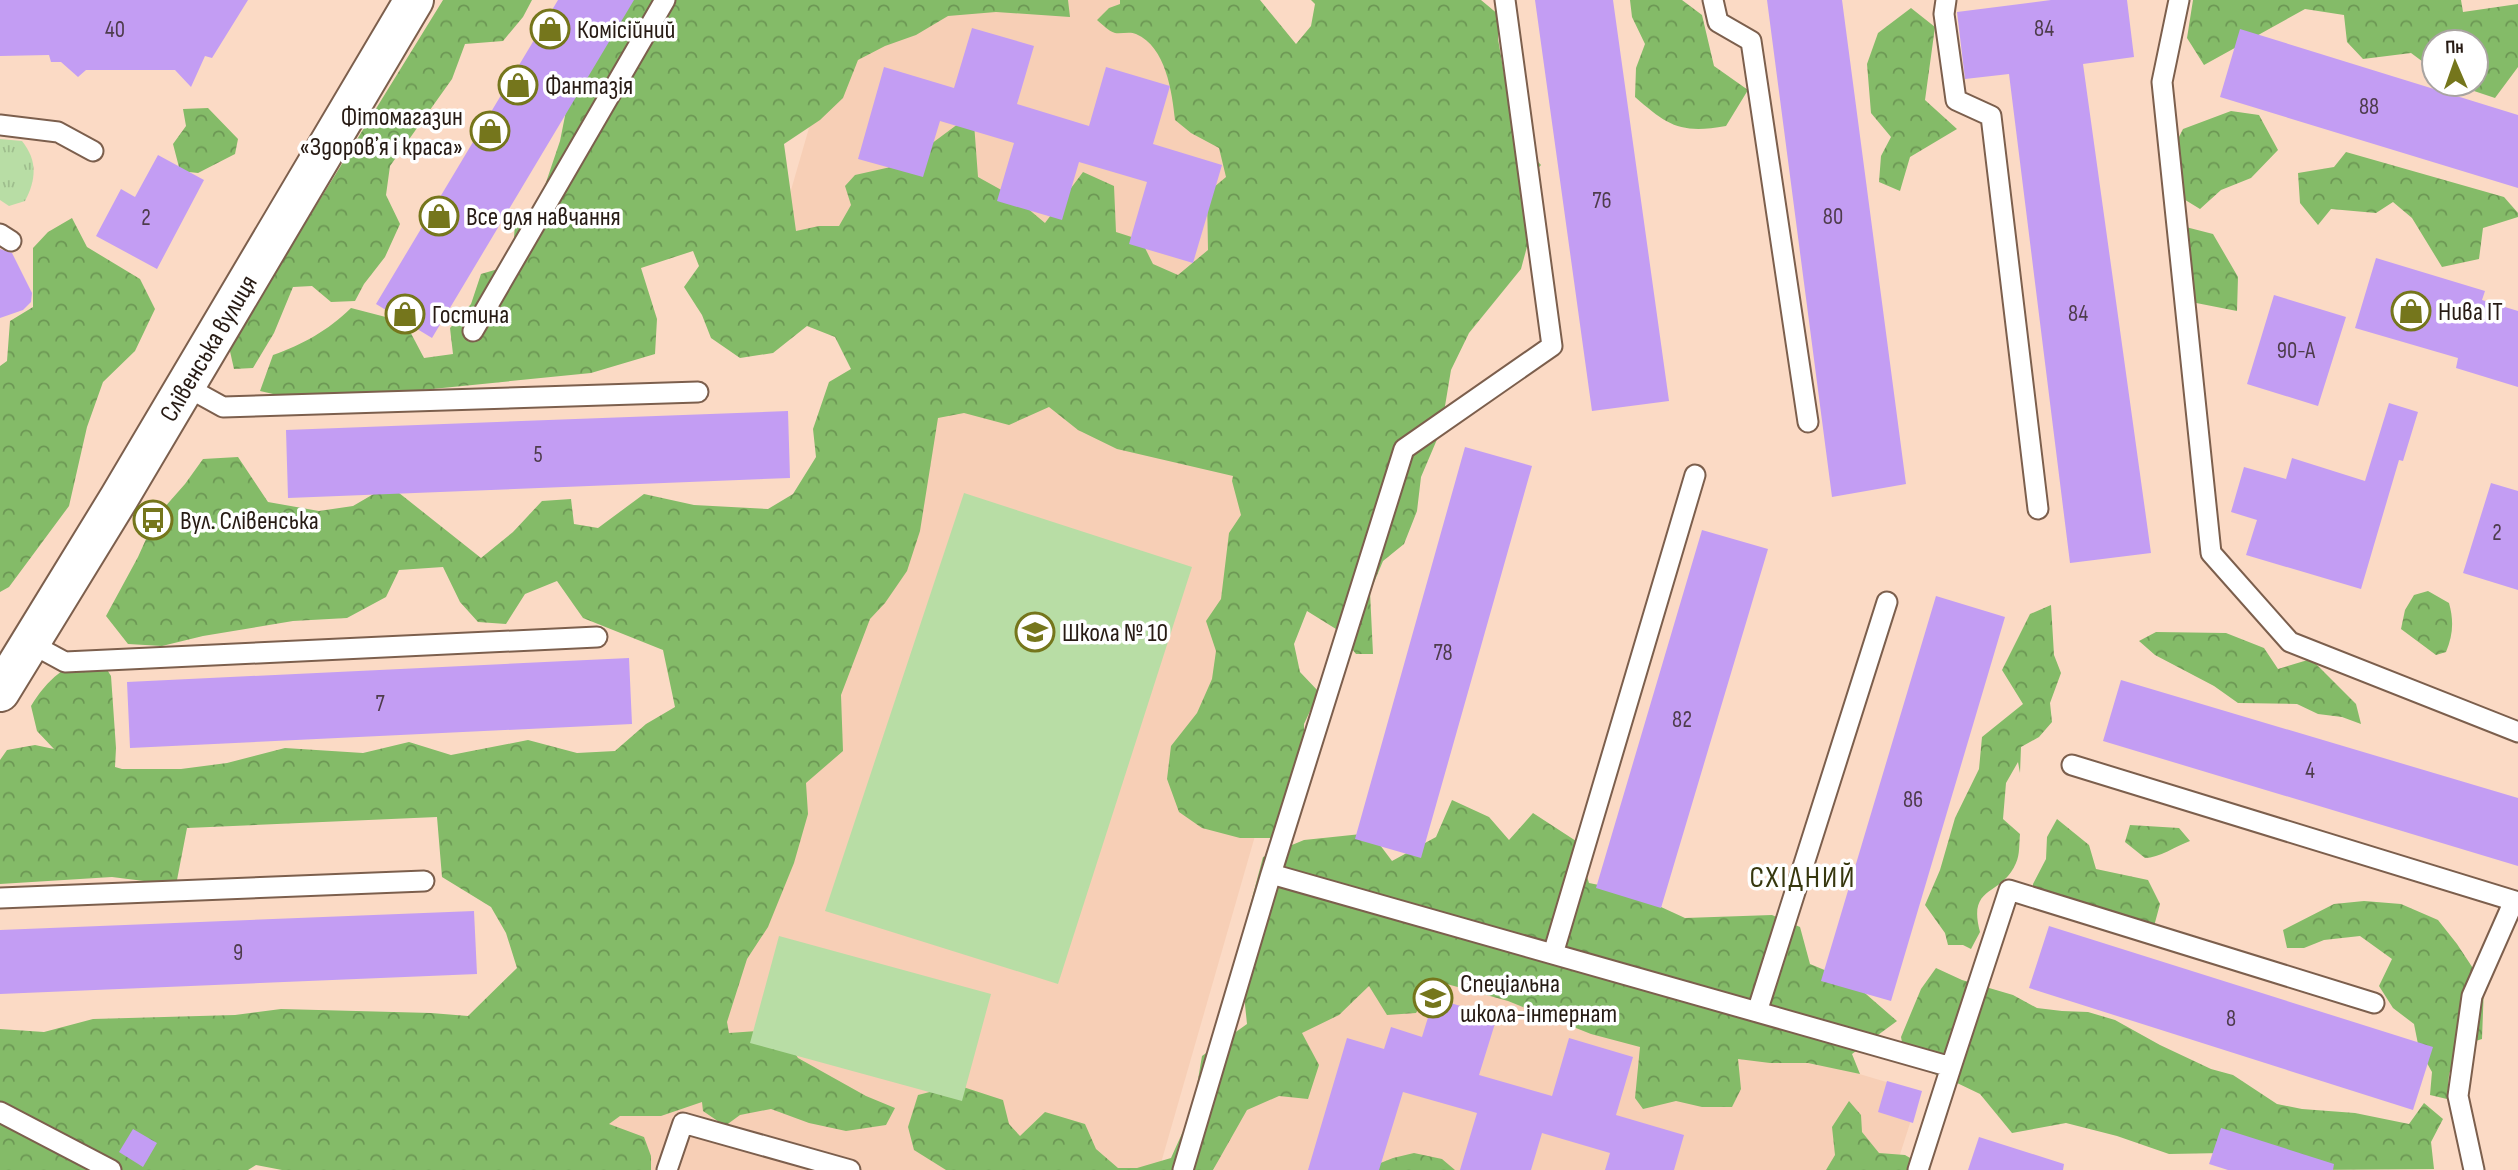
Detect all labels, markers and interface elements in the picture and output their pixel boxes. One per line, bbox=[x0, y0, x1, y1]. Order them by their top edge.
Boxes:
shop icon: Комісійний bbox=[529, 8, 571, 50]
place label: Комісійний bbox=[577, 15, 676, 46]
house number: 84 bbox=[2034, 15, 2054, 43]
house number: 40 bbox=[105, 16, 125, 44]
north arrow bbox=[2420, 28, 2490, 98]
text: Пн bbox=[2445, 36, 2464, 59]
shop icon: Фантазія bbox=[497, 64, 539, 106]
place label: Фантазія bbox=[545, 71, 633, 102]
house number: 88 bbox=[2359, 93, 2379, 121]
place label: Фітомагазин «Здоровʼя і краса» bbox=[300, 102, 463, 163]
shop icon: Фітомагазин «Здоровʼя і краса» bbox=[469, 110, 511, 152]
house number: 76 bbox=[1592, 187, 1612, 215]
shop icon: Все для навчання bbox=[418, 195, 460, 237]
place label: Все для навчання bbox=[466, 202, 621, 233]
house number: 80 bbox=[1823, 203, 1843, 231]
house number: 2 bbox=[141, 204, 151, 232]
street label: Слівенська вулиця bbox=[154, 270, 265, 428]
shop icon: Нива IT bbox=[2390, 290, 2432, 332]
shop icon: Гостина bbox=[384, 293, 426, 335]
place label: Нива IT bbox=[2438, 297, 2503, 328]
place label: Гостина bbox=[432, 300, 509, 331]
house number: 84 bbox=[2068, 300, 2088, 328]
house number: 90-А bbox=[2277, 337, 2315, 365]
house number: 5 bbox=[533, 441, 543, 469]
bus stop icon: Вул. Слівенська bbox=[132, 499, 174, 541]
place label: Вул. Слівенська bbox=[180, 506, 319, 537]
house number: 2 bbox=[2492, 519, 2502, 547]
school or university icon: Школа № 10 bbox=[1014, 611, 1056, 653]
place label: Школа № 10 bbox=[1062, 618, 1168, 649]
house number: 78 bbox=[1433, 639, 1453, 667]
house number: 7 bbox=[375, 690, 385, 718]
house number: 82 bbox=[1672, 706, 1692, 734]
house number: 4 bbox=[2305, 757, 2315, 785]
house number: 86 bbox=[1903, 786, 1923, 814]
district label: СХІДНИЙ bbox=[1749, 860, 1857, 896]
house number: 9 bbox=[233, 939, 243, 967]
place label: Спеціальна школа-інтернат bbox=[1460, 969, 1617, 1030]
school or university icon: Спеціальна школа-інтернат bbox=[1412, 977, 1454, 1019]
house number: 8 bbox=[2226, 1005, 2236, 1033]

